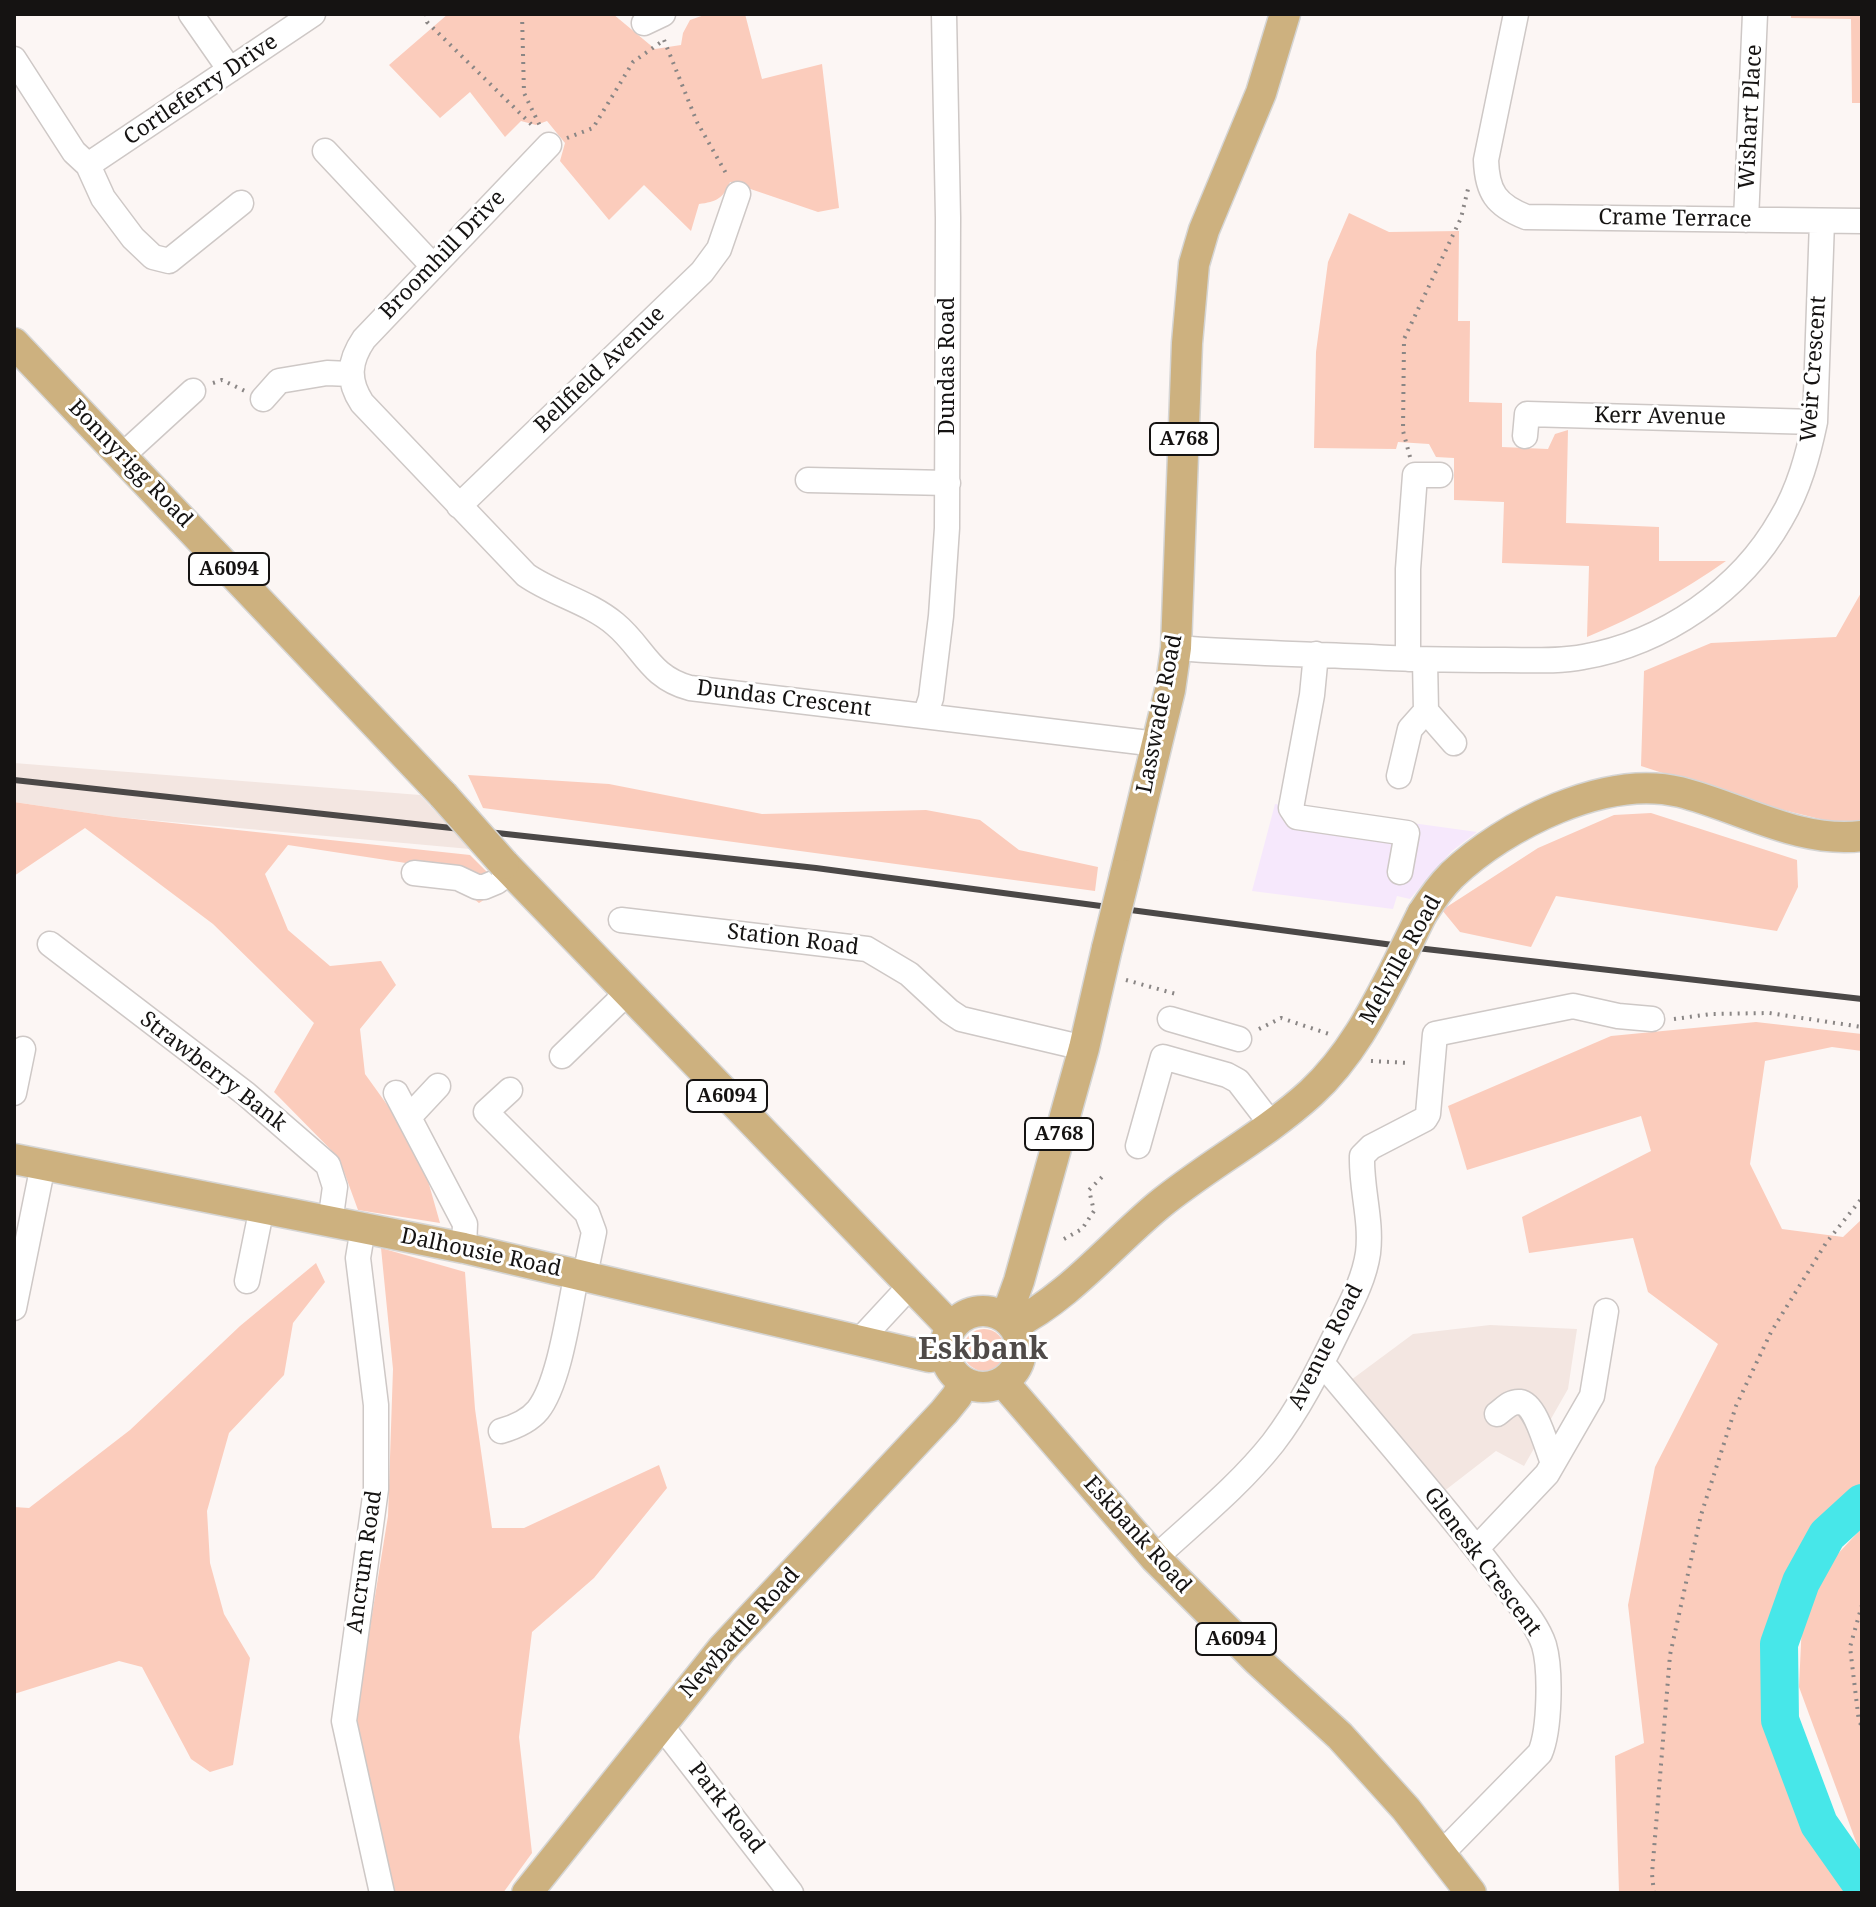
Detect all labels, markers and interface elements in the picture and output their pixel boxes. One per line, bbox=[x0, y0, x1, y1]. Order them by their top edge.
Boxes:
street label: Cortleferry Drive bbox=[119, 29, 283, 151]
street label: Wishart Place bbox=[1734, 44, 1768, 190]
street label: Broomhill Drive bbox=[375, 185, 511, 325]
street label: Crame Terrace bbox=[1598, 204, 1752, 234]
street label: Weir Crescent bbox=[1796, 295, 1832, 443]
street label: Dundas Road bbox=[935, 297, 961, 435]
street label: Bellfield Avenue bbox=[529, 301, 671, 439]
street label: Bonnyrigg Road bbox=[62, 395, 198, 533]
street label: Kerr Avenue bbox=[1594, 403, 1726, 431]
road number: A768 bbox=[1150, 423, 1218, 455]
road number: A6094 bbox=[189, 553, 269, 585]
street label: Lasswade Road bbox=[1132, 632, 1188, 796]
street label: Dundas Crescent bbox=[695, 675, 873, 723]
street label: Melville Road bbox=[1355, 891, 1447, 1029]
street label: Station Road bbox=[726, 919, 860, 961]
street label: Strawberry Bank bbox=[134, 1007, 292, 1137]
road number: A6094 bbox=[687, 1080, 767, 1112]
road number: A768 bbox=[1025, 1118, 1093, 1150]
street label: Dalhousie Road bbox=[398, 1223, 564, 1283]
street label: Avenue Road bbox=[1283, 1280, 1369, 1414]
district label: Eskbank bbox=[918, 1332, 1048, 1368]
street label: Eskbank Road bbox=[1078, 1471, 1196, 1599]
street label: Glenesk Crescent bbox=[1418, 1483, 1546, 1641]
street label: Ancrum Road bbox=[342, 1489, 388, 1635]
street label: Newbattle Road bbox=[675, 1562, 805, 1704]
road number: A6094 bbox=[1196, 1623, 1276, 1655]
street label: Park Road bbox=[682, 1757, 770, 1859]

